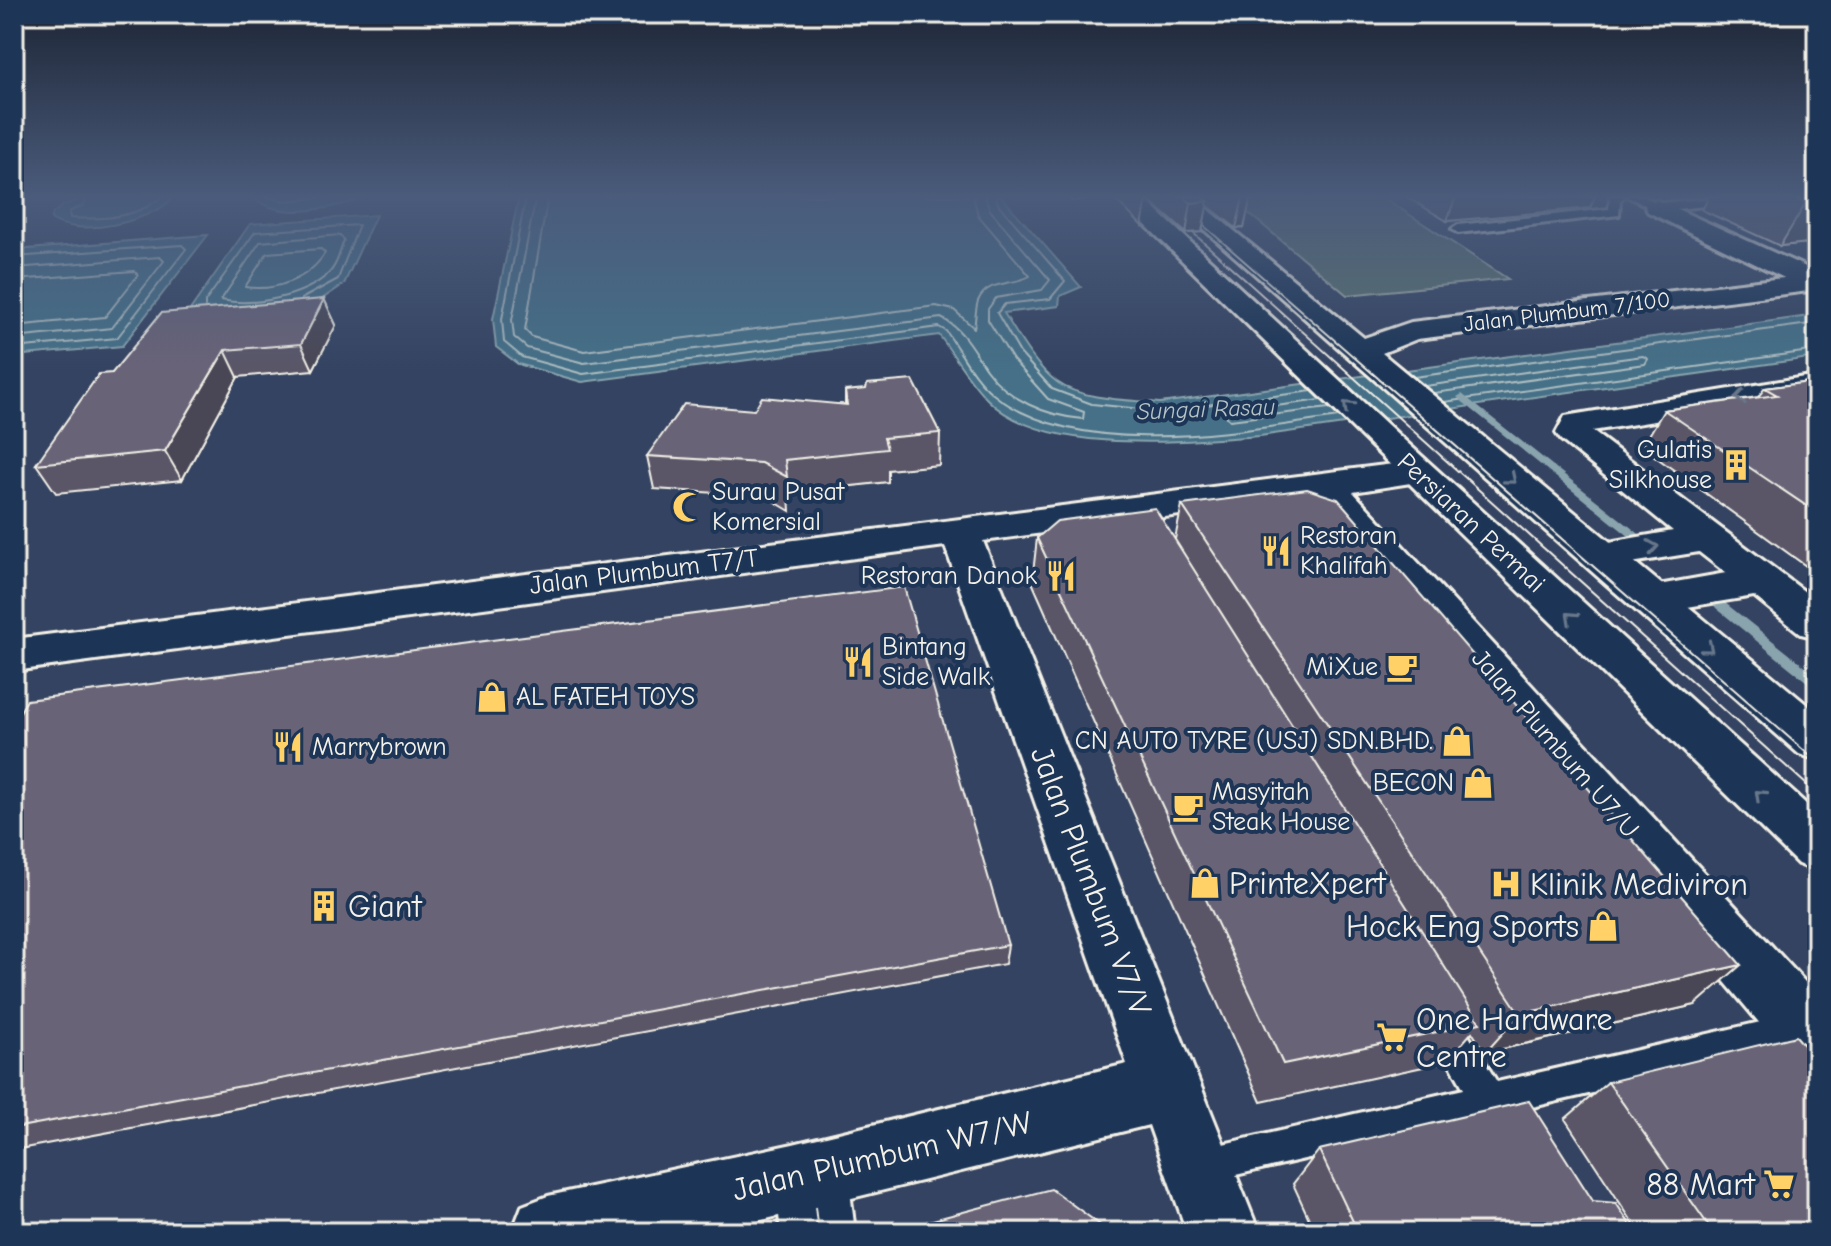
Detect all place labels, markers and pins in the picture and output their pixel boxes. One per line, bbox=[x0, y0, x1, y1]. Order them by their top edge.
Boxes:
place label: Gulatis Silkhouse bbox=[1609, 435, 1712, 495]
building icon: Gulatis Silkhouse bbox=[1719, 448, 1753, 482]
place label: Surau Pusat Komersial bbox=[712, 477, 846, 537]
mosque icon: Surau Pusat Komersial bbox=[671, 490, 705, 524]
place label: Restoran Khalifah bbox=[1300, 521, 1397, 581]
restaurant icon: Restoran Khalifah bbox=[1259, 534, 1293, 568]
restaurant icon: Restoran Danok bbox=[1044, 559, 1078, 593]
place label: Restoran Danok bbox=[861, 561, 1037, 591]
place label: Bintang Side Walk bbox=[882, 632, 991, 692]
restaurant icon: Bintang Side Walk bbox=[841, 645, 875, 679]
cafe icon: MiXue bbox=[1385, 650, 1419, 684]
place label: MiXue bbox=[1306, 652, 1378, 682]
shop icon: AL FATEH TOYS bbox=[475, 680, 509, 714]
place label: AL FATEH TOYS bbox=[516, 682, 695, 712]
shop icon: CN AUTO TYRE (USJ) SDN.BHD. bbox=[1440, 724, 1474, 758]
place label: CN AUTO TYRE (USJ) SDN.BHD. bbox=[1075, 726, 1433, 756]
restaurant icon: Marrybrown bbox=[271, 730, 305, 764]
place label: Marrybrown bbox=[312, 732, 447, 762]
shop icon: BECON bbox=[1461, 766, 1495, 800]
place label: BECON bbox=[1373, 768, 1454, 798]
place label: Masyitah Steak House bbox=[1212, 777, 1350, 837]
cafe icon: Masyitah Steak House bbox=[1171, 790, 1205, 824]
place label: PrinteXpert bbox=[1229, 865, 1386, 902]
shop icon: PrinteXpert bbox=[1188, 866, 1222, 900]
place label: Klinik Mediviron bbox=[1530, 866, 1748, 903]
hospital icon: Klinik Mediviron bbox=[1489, 867, 1523, 901]
place label: Giant bbox=[348, 888, 422, 925]
building icon: Giant bbox=[307, 889, 341, 923]
place label: Hock Eng Sports bbox=[1346, 908, 1579, 945]
shop icon: Hock Eng Sports bbox=[1586, 909, 1620, 943]
place label: One Hardware Centre bbox=[1416, 1001, 1613, 1075]
supermarket icon: One Hardware Centre bbox=[1375, 1020, 1409, 1054]
place label: 88 Mart bbox=[1646, 1166, 1756, 1203]
supermarket icon: 88 Mart bbox=[1762, 1167, 1796, 1201]

